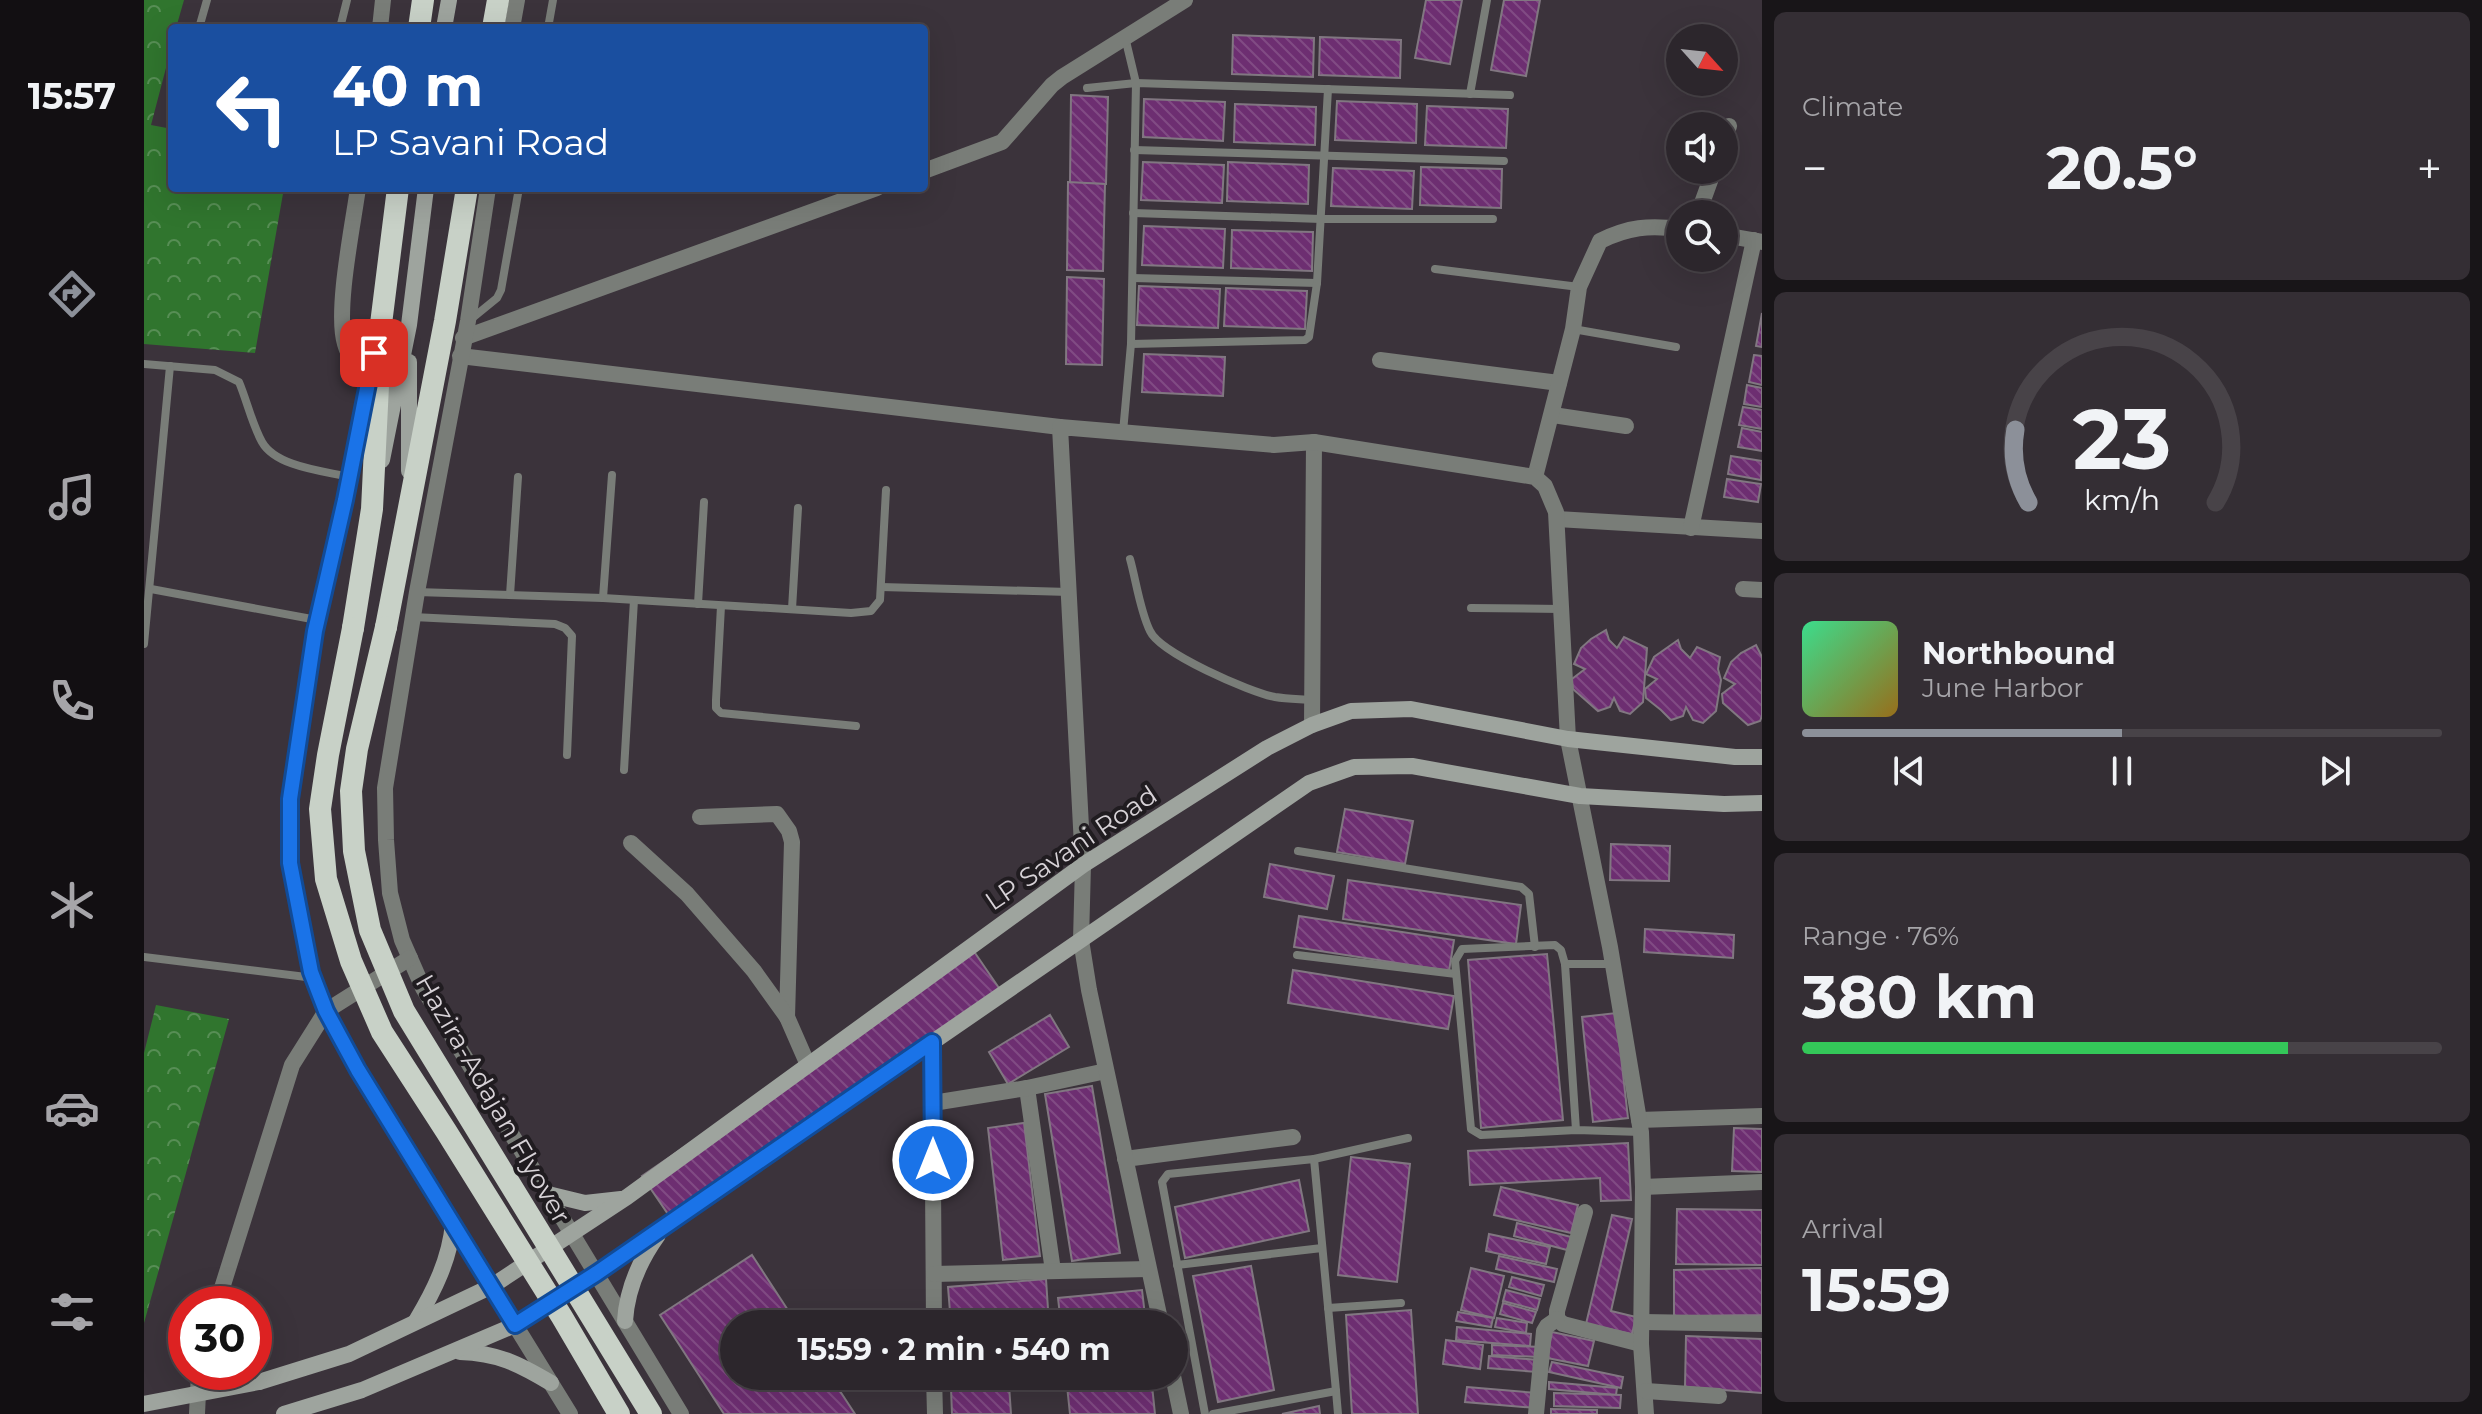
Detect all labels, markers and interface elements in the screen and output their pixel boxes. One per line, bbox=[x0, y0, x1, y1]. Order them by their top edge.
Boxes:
north arrow bbox=[1666, 24, 1738, 96]
map controls bbox=[1666, 24, 1738, 272]
text: 40 m bbox=[332, 52, 483, 120]
icon: left bbox=[200, 56, 304, 160]
text: 15:57 bbox=[28, 74, 116, 118]
text: Climate bbox=[1802, 91, 1903, 123]
button: sound bbox=[1666, 112, 1738, 184]
text: LP Savani Road bbox=[332, 120, 609, 164]
text: 20.5° bbox=[2046, 131, 2198, 204]
text: − bbox=[1802, 141, 1827, 195]
text: + bbox=[2417, 141, 2442, 195]
button: search bbox=[1666, 200, 1738, 272]
icon: directions bbox=[44, 266, 100, 322]
pin bbox=[340, 319, 408, 387]
icon: arrive bbox=[352, 331, 396, 375]
text: 23 bbox=[2073, 387, 2171, 489]
icon: music bbox=[44, 469, 100, 525]
text: km/h bbox=[2084, 482, 2160, 517]
text: Northbound bbox=[1922, 635, 2116, 672]
text: June Harbor bbox=[1922, 672, 2084, 704]
icon: phone bbox=[44, 673, 100, 729]
icon: previous bbox=[1887, 749, 1931, 793]
icon: pause bbox=[2100, 749, 2144, 793]
icon: next bbox=[2313, 749, 2357, 793]
street label: LP Savani Road bbox=[979, 779, 1163, 917]
icon: climate bbox=[44, 877, 100, 933]
text: Range · 76% bbox=[1802, 920, 1959, 952]
text: 380 km bbox=[1802, 960, 2037, 1033]
street label: Hazira-Adajan Flyover bbox=[409, 969, 577, 1229]
icon: car bbox=[44, 1080, 100, 1136]
position arrow bbox=[891, 1118, 975, 1202]
text: Arrival bbox=[1802, 1213, 1884, 1245]
text: 15:59 bbox=[1802, 1253, 1951, 1326]
icon: filters bbox=[44, 1284, 100, 1340]
speed limit sign: 30 bbox=[168, 1286, 272, 1390]
text: 15:59 · 2 min · 540 m bbox=[798, 1331, 1110, 1368]

